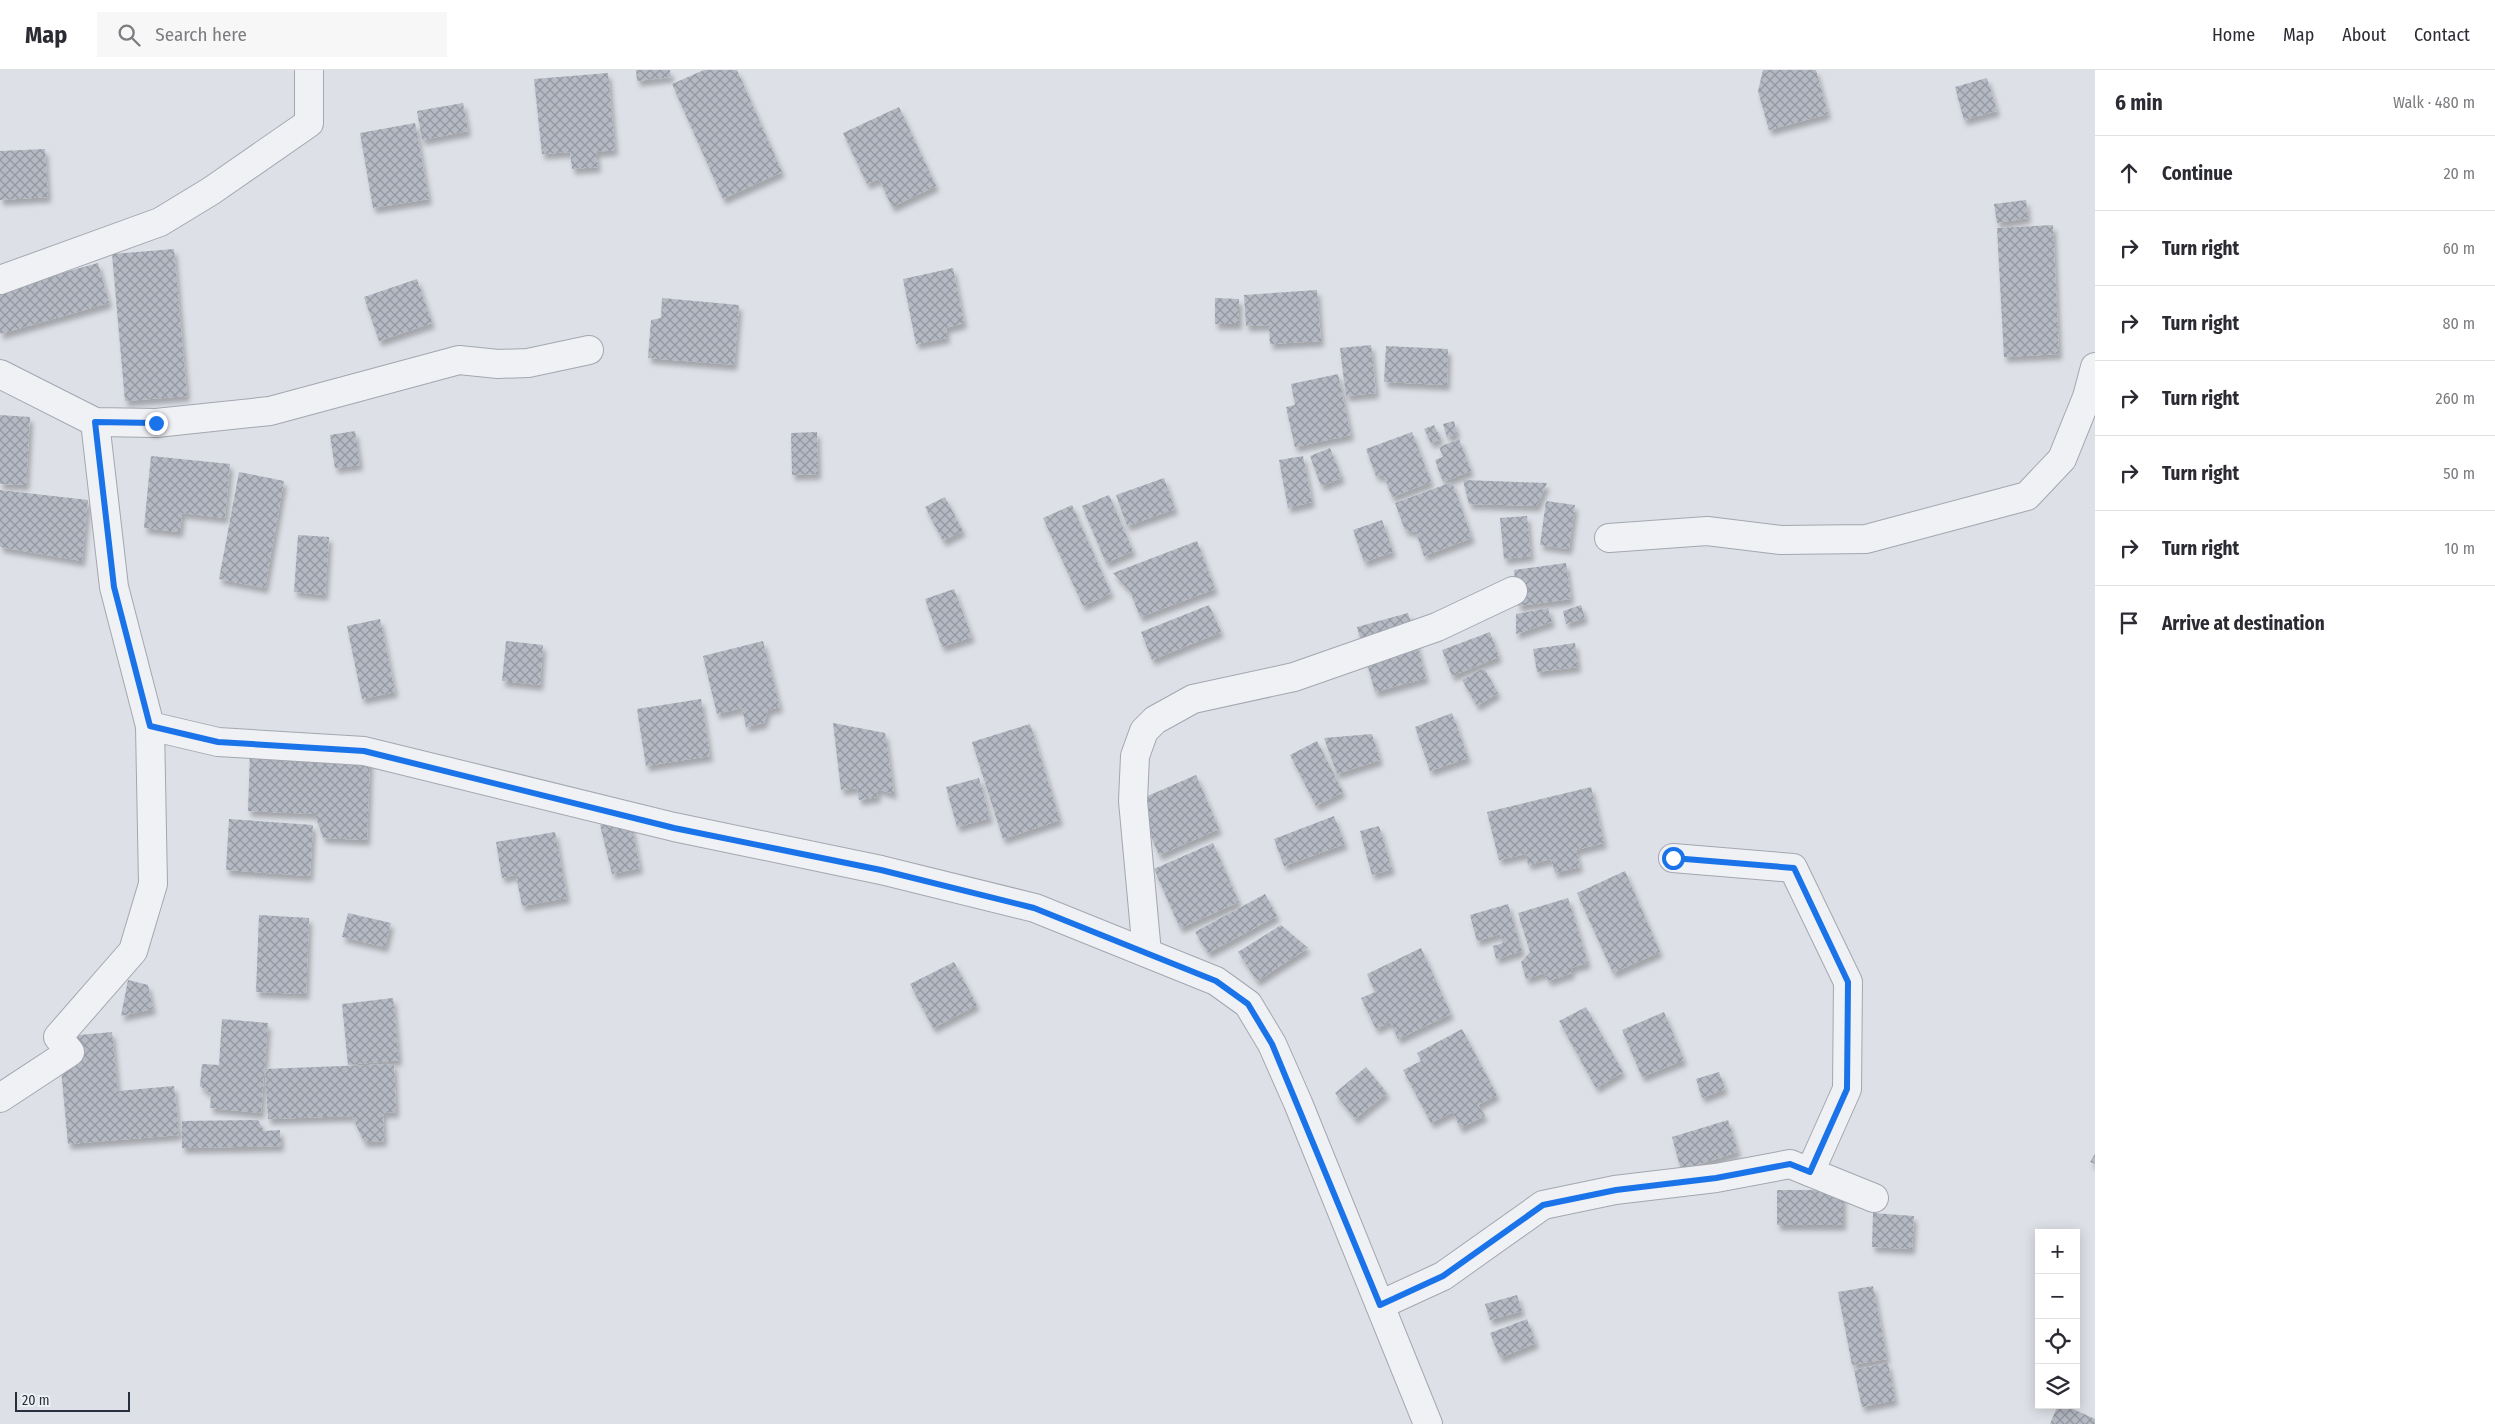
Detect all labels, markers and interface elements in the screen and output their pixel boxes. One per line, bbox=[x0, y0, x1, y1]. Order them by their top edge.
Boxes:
search box bbox=[97, 12, 447, 57]
text: Map bbox=[25, 21, 67, 49]
icon: search bbox=[115, 21, 143, 49]
text: Search here bbox=[155, 23, 247, 46]
text: Home bbox=[2212, 24, 2255, 46]
text: Map bbox=[2283, 24, 2314, 46]
text: About bbox=[2342, 24, 2386, 46]
text: Contact bbox=[2414, 24, 2470, 46]
text: 6 min bbox=[2115, 90, 2163, 116]
text: Walk · 480 m bbox=[2393, 93, 2475, 112]
icon: ahead bbox=[2115, 159, 2143, 187]
text: Continue bbox=[2162, 162, 2233, 185]
text: 20 m bbox=[2444, 164, 2475, 183]
icon: right bbox=[2115, 234, 2143, 262]
text: Turn right bbox=[2162, 237, 2239, 260]
text: 60 m bbox=[2443, 239, 2475, 258]
icon: right bbox=[2115, 309, 2143, 337]
text: Turn right bbox=[2162, 312, 2239, 335]
text: 80 m bbox=[2443, 314, 2475, 333]
icon: right bbox=[2115, 384, 2143, 412]
text: Turn right bbox=[2162, 387, 2239, 410]
text: 260 m bbox=[2436, 389, 2475, 408]
route end bbox=[145, 412, 168, 435]
icon: right bbox=[2115, 459, 2143, 487]
text: Turn right bbox=[2162, 462, 2239, 485]
text: 50 m bbox=[2443, 464, 2475, 483]
icon: right bbox=[2115, 534, 2143, 562]
text: Turn right bbox=[2162, 537, 2239, 560]
text: 10 m bbox=[2444, 539, 2475, 558]
icon: arrive bbox=[2115, 609, 2143, 637]
text: Arrive at destination bbox=[2162, 612, 2325, 635]
route start bbox=[1662, 847, 1685, 870]
map controls bbox=[2035, 1229, 2080, 1409]
button: + bbox=[2035, 1229, 2080, 1274]
button: − bbox=[2035, 1274, 2080, 1319]
button: locate bbox=[2035, 1319, 2080, 1364]
button: layers bbox=[2035, 1364, 2080, 1409]
scale bar bbox=[15, 1389, 130, 1412]
text: 20 m bbox=[22, 1392, 50, 1409]

